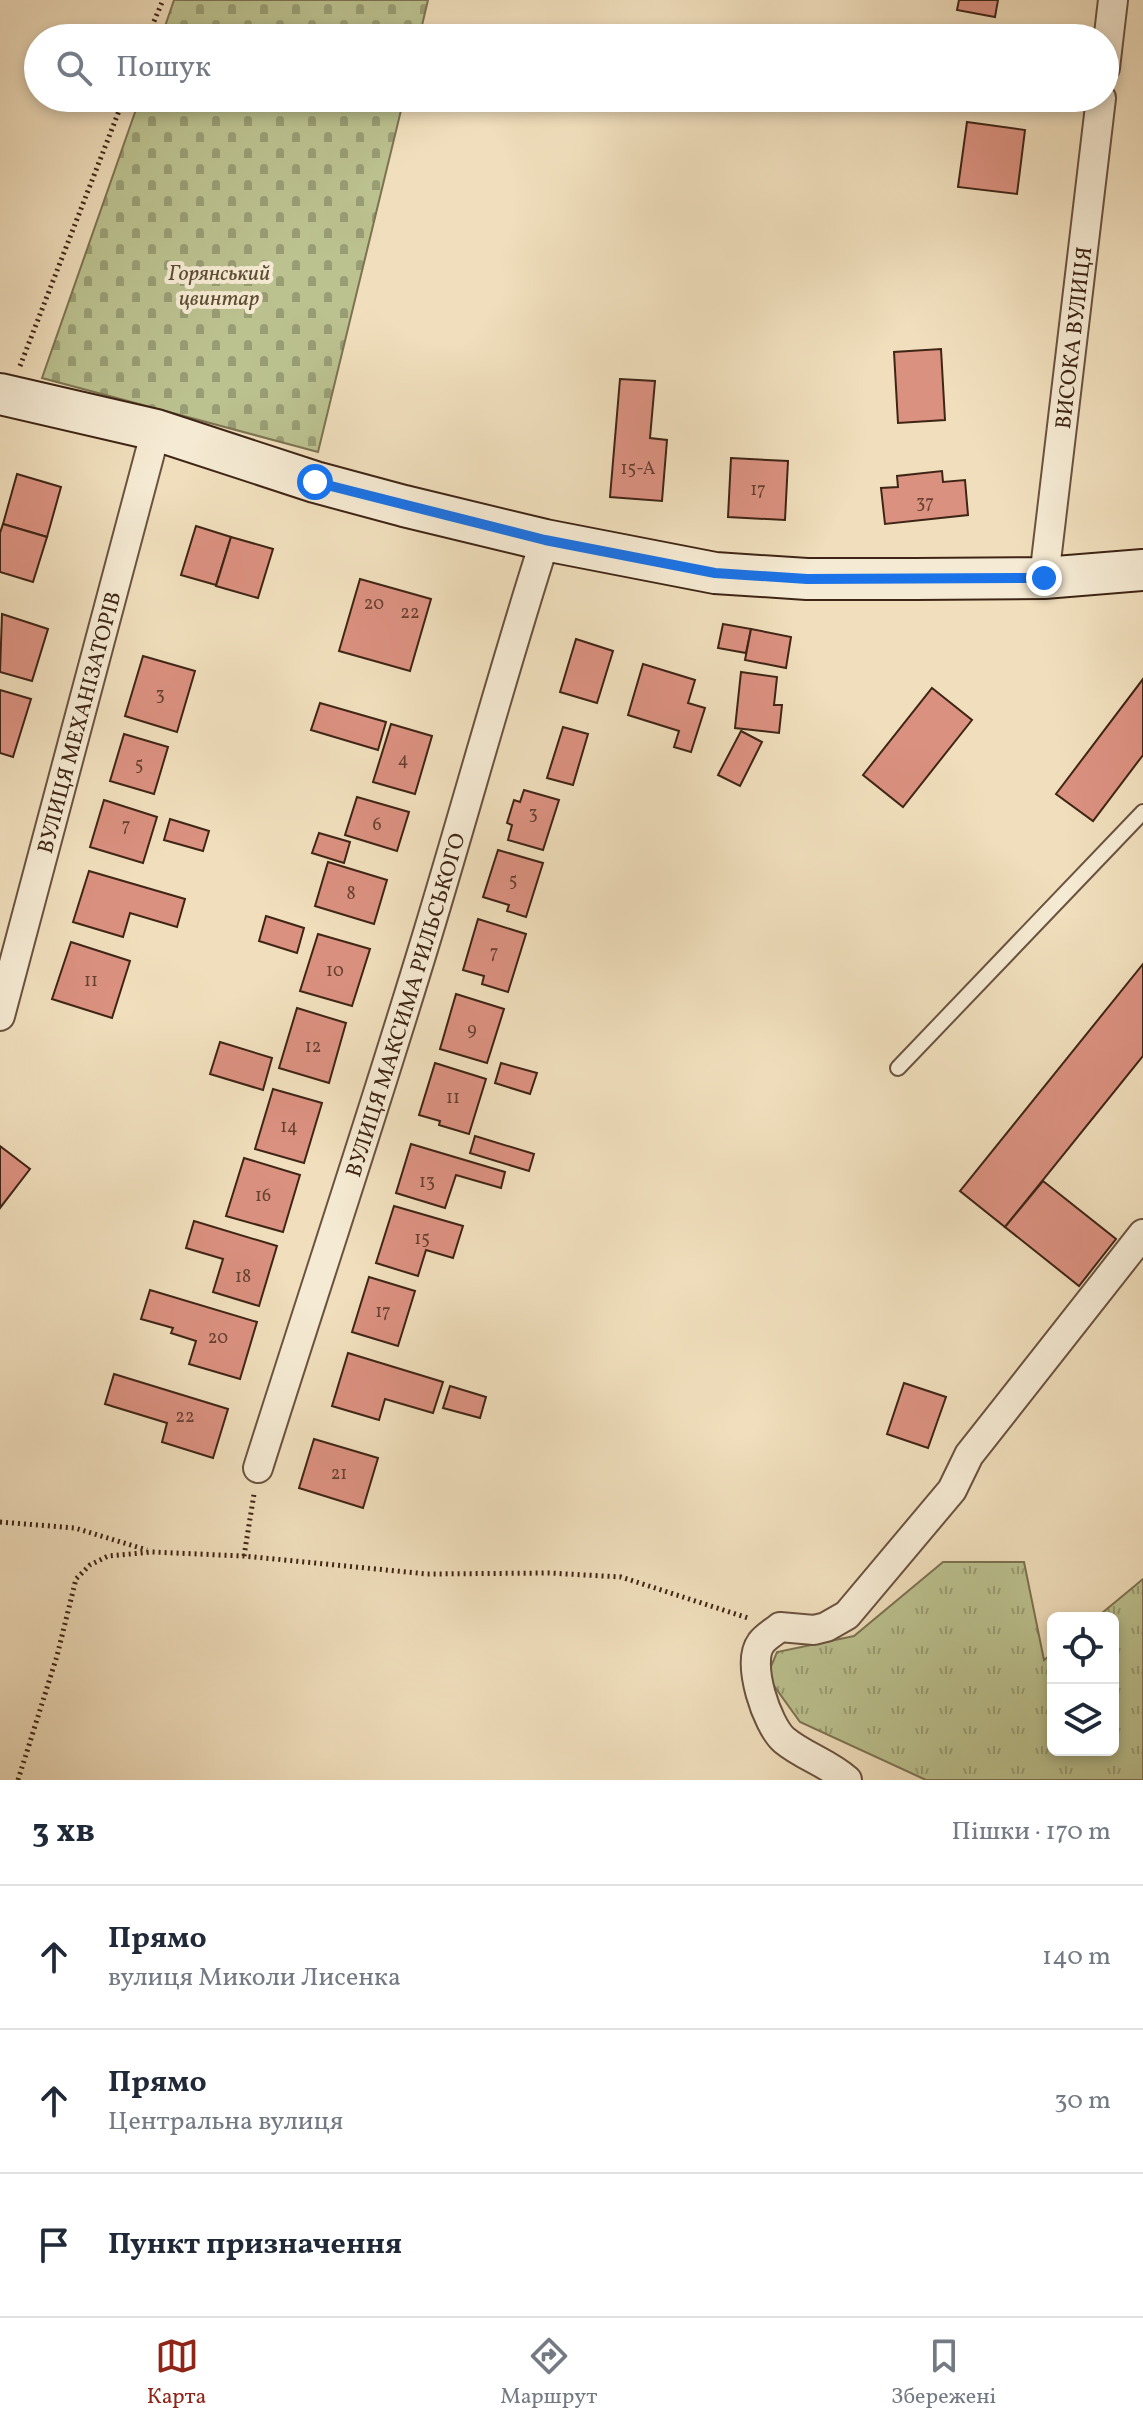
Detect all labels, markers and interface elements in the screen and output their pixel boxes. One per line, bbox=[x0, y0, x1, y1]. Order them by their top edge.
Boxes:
search box bbox=[24, 24, 1119, 112]
icon: search bbox=[52, 46, 96, 90]
text: Пошук bbox=[116, 47, 211, 89]
street label: ВИСОКА ВУЛИЦЯ bbox=[1049, 245, 1101, 431]
park label: Горянський цвинтар bbox=[168, 259, 270, 315]
house number: 15-А bbox=[621, 457, 656, 482]
route start bbox=[297, 464, 333, 500]
house number: 17 bbox=[750, 478, 766, 503]
house number: 37 bbox=[916, 491, 934, 516]
route end bbox=[1026, 560, 1062, 596]
street label: ВУЛИЦЯ МЕХАНІЗАТОРІВ bbox=[31, 588, 130, 857]
house number: 20 bbox=[364, 592, 384, 617]
house number: 22 bbox=[400, 601, 420, 626]
house number: 3 bbox=[155, 683, 165, 708]
house number: 4 bbox=[398, 748, 408, 773]
house number: 5 bbox=[135, 753, 143, 778]
house number: 3 bbox=[528, 802, 538, 827]
house number: 6 bbox=[372, 813, 382, 838]
house number: 7 bbox=[122, 814, 130, 839]
street label: ВУЛИЦЯ МАКСИМА РИЛЬСЬКОГО bbox=[339, 830, 475, 1181]
house number: 5 bbox=[509, 869, 517, 894]
house number: 8 bbox=[346, 882, 356, 907]
house number: 7 bbox=[490, 941, 498, 966]
house number: 10 bbox=[326, 959, 344, 984]
house number: 11 bbox=[84, 969, 98, 994]
house number: 9 bbox=[467, 1018, 477, 1043]
house number: 12 bbox=[305, 1035, 321, 1060]
house number: 11 bbox=[446, 1086, 460, 1111]
house number: 14 bbox=[280, 1115, 298, 1140]
house number: 13 bbox=[419, 1170, 435, 1195]
house number: 16 bbox=[255, 1184, 271, 1209]
house number: 15 bbox=[414, 1227, 430, 1252]
house number: 18 bbox=[235, 1265, 251, 1290]
house number: 17 bbox=[375, 1300, 391, 1325]
house number: 20 bbox=[208, 1326, 228, 1351]
house number: 22 bbox=[175, 1405, 195, 1430]
house number: 21 bbox=[331, 1462, 347, 1487]
map controls bbox=[1047, 1612, 1119, 1756]
button: locate bbox=[1047, 1612, 1119, 1684]
button: layers bbox=[1047, 1684, 1119, 1756]
text: 3 хв bbox=[32, 1809, 95, 1856]
text: Пішки · 170 m bbox=[952, 1814, 1111, 1850]
text: Прямо bbox=[108, 1918, 207, 1960]
icon: ahead bbox=[32, 1935, 76, 1979]
text: 140 m bbox=[1042, 1939, 1111, 1975]
text: вулиця Миколи Лисенка bbox=[108, 1960, 401, 1996]
text: Прямо bbox=[108, 2062, 207, 2104]
icon: ahead bbox=[32, 2079, 76, 2123]
text: 30 m bbox=[1054, 2083, 1111, 2119]
text: Центральна вулиця bbox=[108, 2104, 343, 2140]
icon: arrive bbox=[32, 2223, 76, 2267]
text: Пункт призначення bbox=[108, 2224, 402, 2266]
tab: Карта bbox=[147, 2334, 207, 2413]
tab: Маршрут bbox=[500, 2334, 597, 2413]
tab: Збережені bbox=[891, 2334, 996, 2413]

